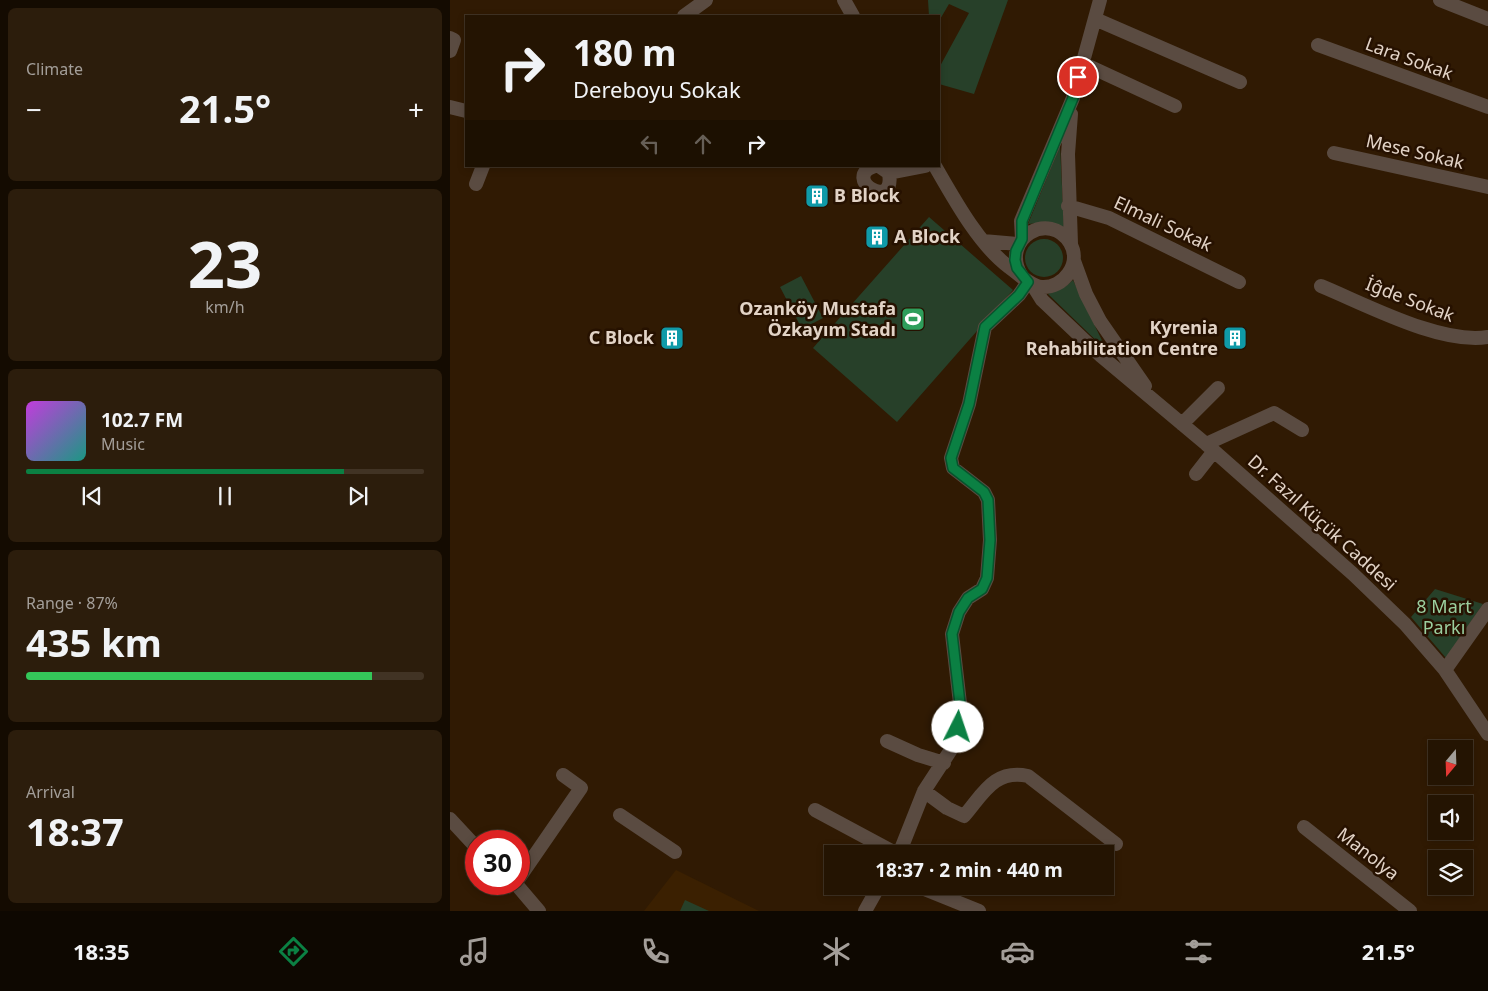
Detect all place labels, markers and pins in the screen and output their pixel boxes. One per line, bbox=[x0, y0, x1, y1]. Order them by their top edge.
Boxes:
pin bbox=[1057, 56, 1099, 98]
building icon: B Block bbox=[804, 183, 830, 209]
place label: B Block bbox=[834, 183, 901, 207]
building icon: A Block bbox=[864, 224, 890, 250]
place label: A Block bbox=[894, 224, 961, 248]
place label: Ozanköy Mustafa Özkayım Stadı bbox=[739, 296, 896, 341]
sports icon: Ozanköy Mustafa Özkayım Stadı bbox=[900, 306, 926, 332]
place label: Kyrenia Rehabilitation Centre bbox=[1026, 315, 1218, 360]
place label: C Block bbox=[589, 325, 655, 349]
building icon: C Block bbox=[659, 325, 685, 351]
building icon: Kyrenia Rehabilitation Centre bbox=[1222, 325, 1248, 351]

